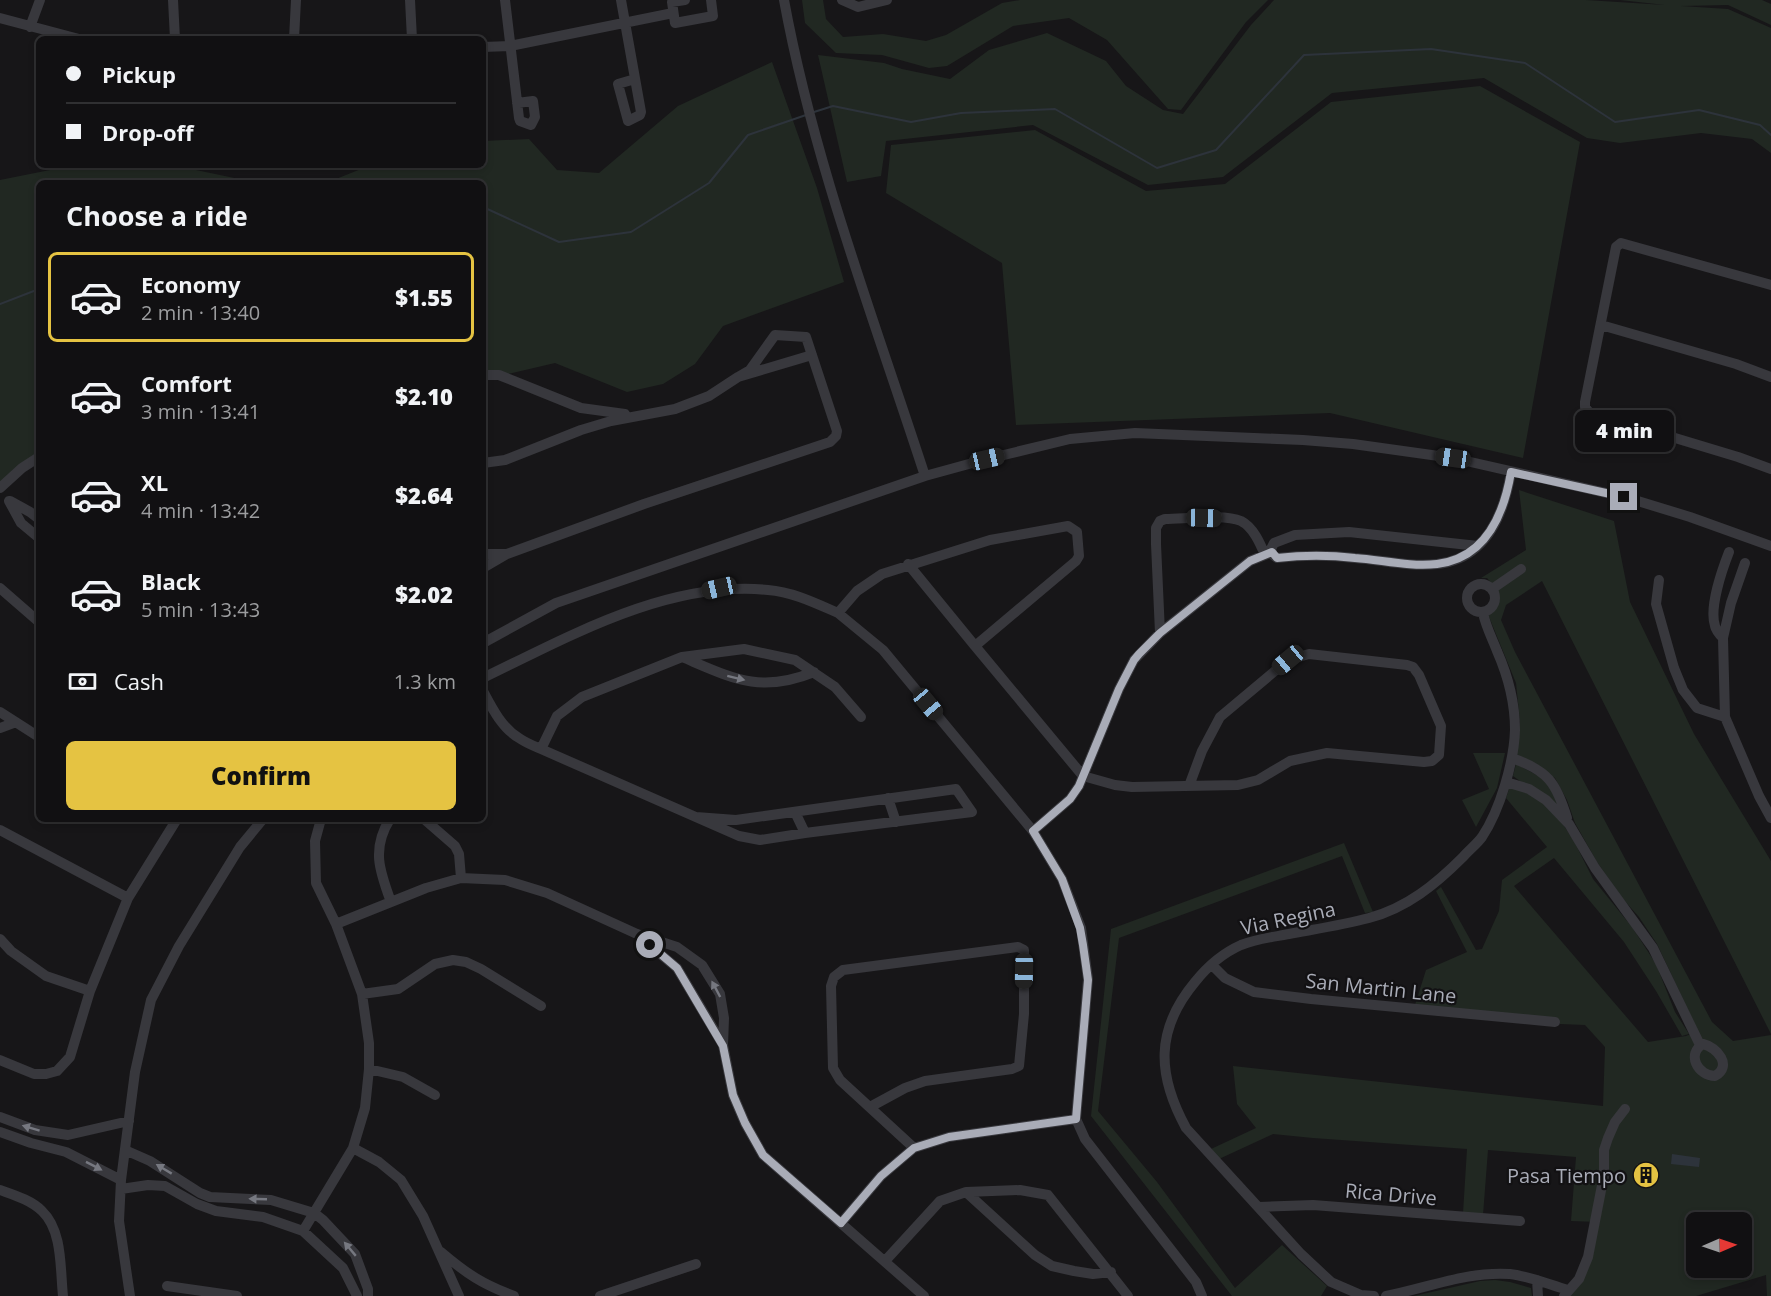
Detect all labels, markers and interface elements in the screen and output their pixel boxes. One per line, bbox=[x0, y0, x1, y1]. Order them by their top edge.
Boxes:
text: Pickup bbox=[102, 59, 176, 89]
text: Drop-off bbox=[102, 117, 194, 147]
text: Choose a ride bbox=[66, 197, 248, 234]
text: Economy bbox=[141, 269, 240, 299]
icon: car bbox=[69, 270, 123, 324]
text: $1.55 bbox=[395, 282, 453, 312]
text: 2 min · 13:40 bbox=[141, 299, 260, 326]
text: Comfort bbox=[141, 368, 232, 398]
icon: car bbox=[69, 369, 123, 423]
text: $2.10 bbox=[395, 381, 453, 411]
text: 3 min · 13:41 bbox=[141, 398, 260, 425]
callout: 4 min bbox=[1574, 410, 1674, 452]
text: 4 min bbox=[1596, 417, 1653, 444]
car bbox=[967, 446, 1007, 472]
car bbox=[1434, 447, 1472, 469]
text: XL bbox=[141, 467, 168, 497]
icon: car bbox=[69, 468, 123, 522]
text: $2.64 bbox=[395, 480, 453, 510]
route end bbox=[1610, 483, 1637, 510]
text: 4 min · 13:42 bbox=[141, 497, 260, 524]
car bbox=[1186, 509, 1222, 527]
text: Black bbox=[141, 566, 201, 596]
icon: car bbox=[69, 567, 123, 621]
car bbox=[699, 575, 739, 601]
text: $2.02 bbox=[395, 579, 453, 609]
text: 5 min · 13:43 bbox=[141, 596, 260, 623]
car bbox=[1268, 642, 1308, 678]
icon: cash bbox=[66, 665, 99, 698]
text: Cash bbox=[114, 666, 164, 696]
text: 1.3 km bbox=[394, 668, 456, 695]
one-way arrow bbox=[727, 674, 746, 684]
car bbox=[910, 684, 946, 724]
button: Confirm bbox=[66, 741, 456, 810]
street label: Via Regina bbox=[1238, 895, 1338, 941]
route start bbox=[636, 931, 663, 958]
car bbox=[1015, 953, 1033, 989]
street label: San Martin Lane bbox=[1304, 967, 1458, 1009]
one-way arrow bbox=[711, 980, 721, 997]
one-way arrow bbox=[22, 1123, 40, 1132]
building icon: Pasa Tiempo bbox=[1631, 1160, 1661, 1190]
one-way arrow bbox=[86, 1161, 103, 1171]
place label: Pasa Tiempo bbox=[1507, 1162, 1626, 1189]
one-way arrow bbox=[156, 1163, 172, 1174]
street label: Rica Drive bbox=[1344, 1177, 1438, 1211]
one-way arrow bbox=[248, 1194, 267, 1204]
north arrow bbox=[1686, 1212, 1752, 1278]
map controls bbox=[1686, 1212, 1752, 1278]
one-way arrow bbox=[343, 1241, 356, 1257]

